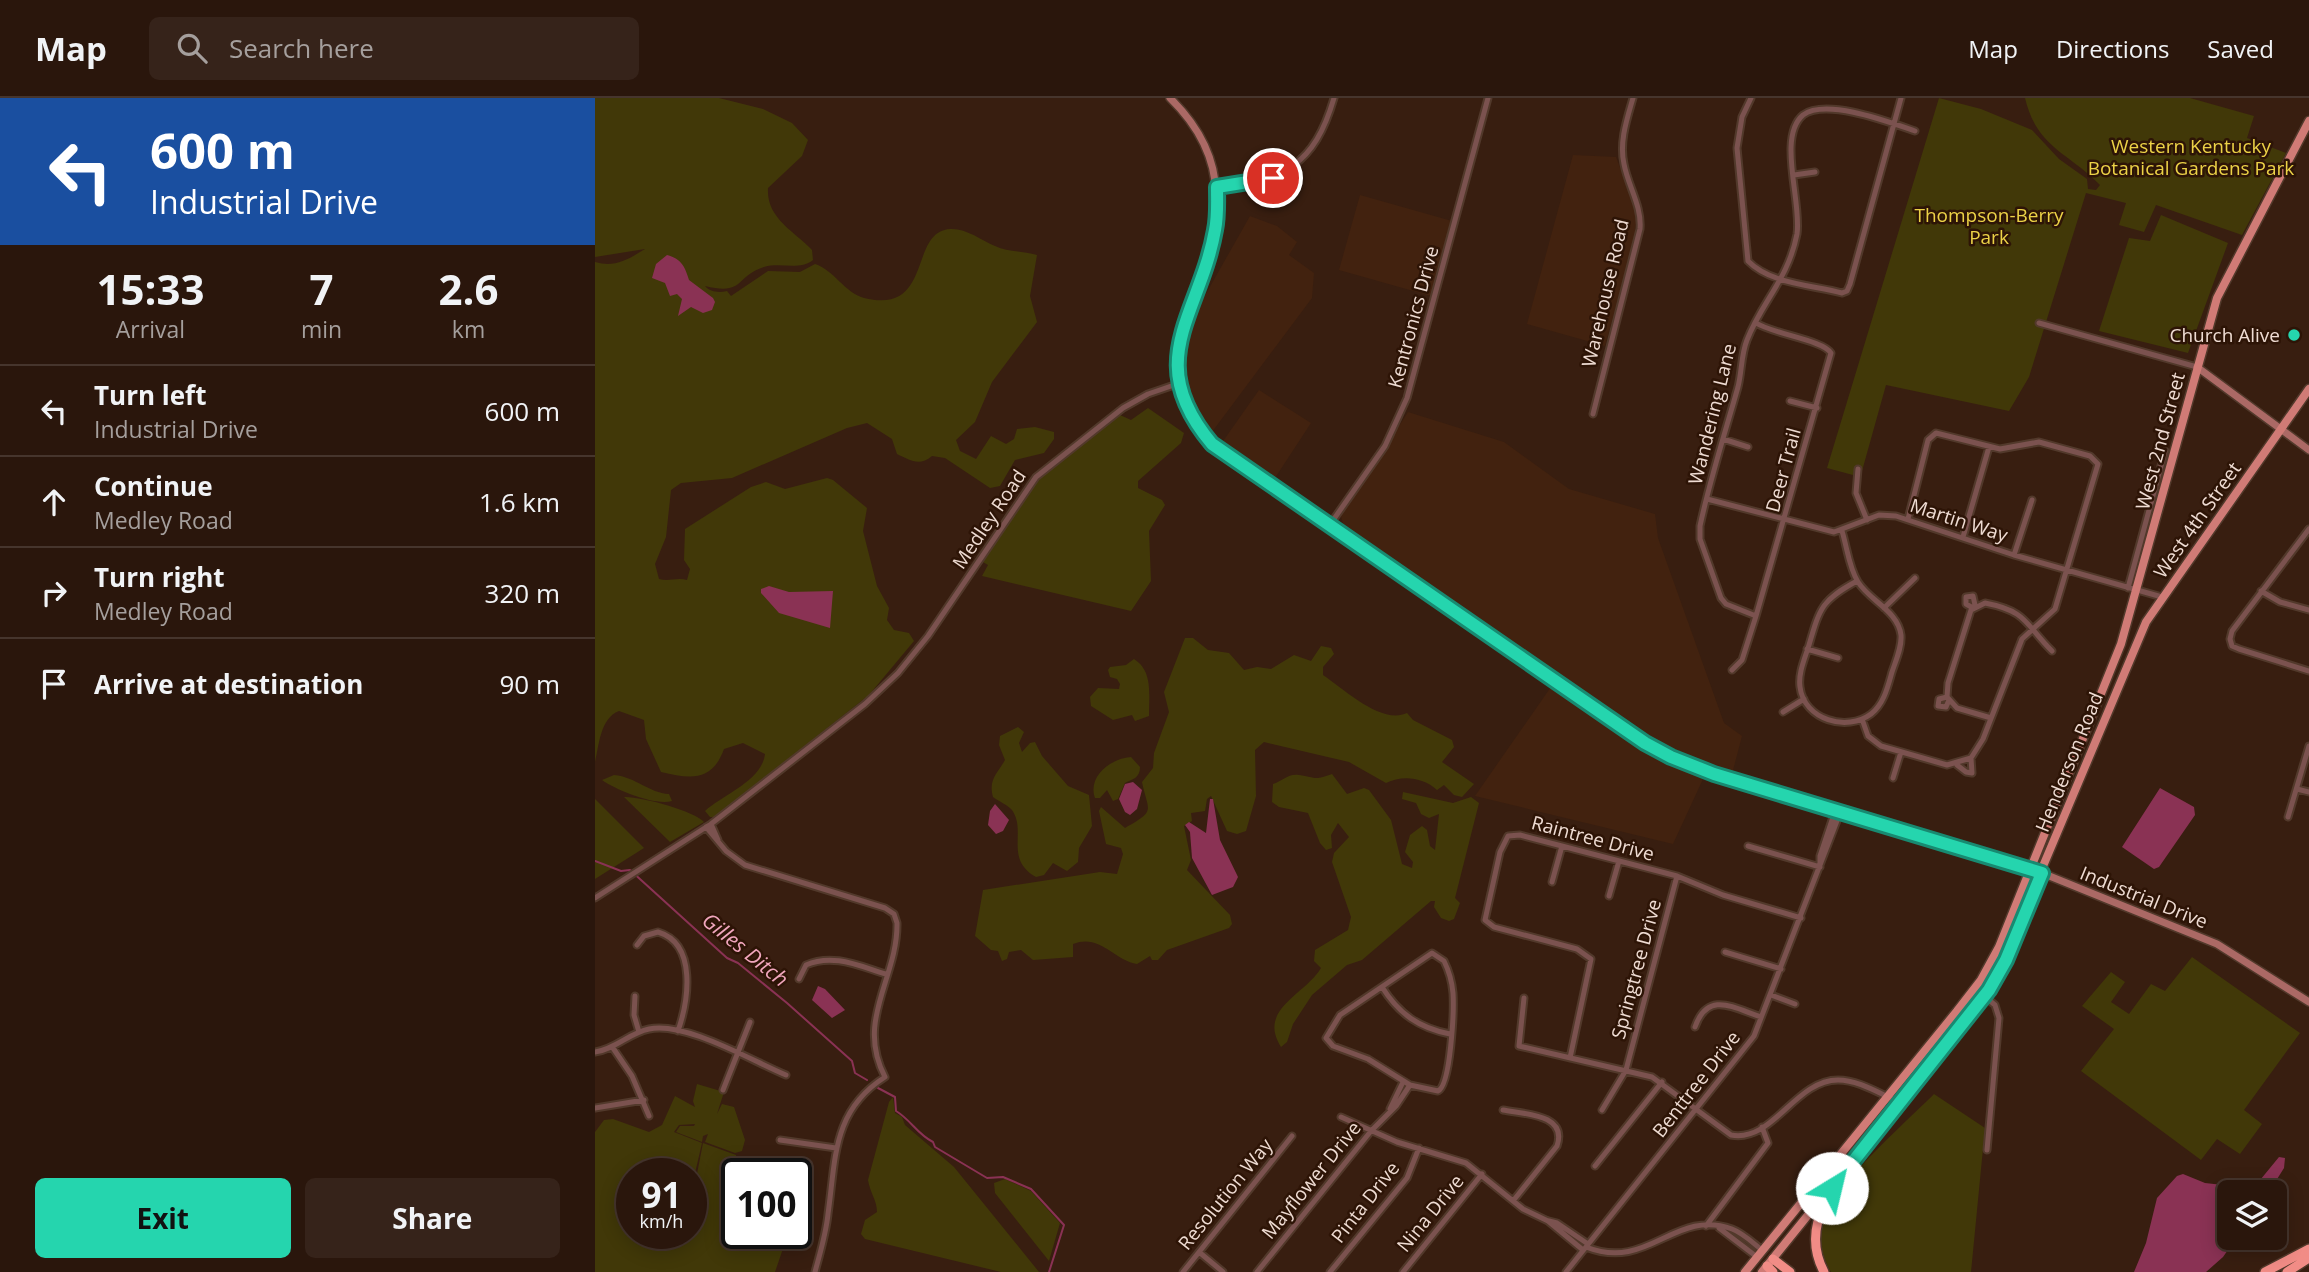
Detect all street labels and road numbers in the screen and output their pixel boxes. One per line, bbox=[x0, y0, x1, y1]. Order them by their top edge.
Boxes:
street label: Warehouse Road bbox=[1575, 216, 1635, 370]
street label: Kentronics Drive bbox=[1382, 243, 1444, 391]
street label: Wandering Lane bbox=[1682, 341, 1742, 487]
street label: West 2nd Street bbox=[2129, 369, 2191, 513]
street label: Deer Trail bbox=[1759, 425, 1807, 515]
street label: West 4th Street bbox=[2147, 457, 2247, 583]
street label: Medley Road bbox=[946, 464, 1032, 574]
street label: Martin Way bbox=[1907, 492, 2012, 548]
street label: Henderson Road bbox=[2029, 688, 2109, 836]
street label: Raintree Drive bbox=[1529, 809, 1657, 867]
street label: Industrial Drive bbox=[2076, 860, 2212, 934]
street label: Springtree Drive bbox=[1605, 896, 1667, 1042]
street label: Benttree Drive bbox=[1646, 1025, 1746, 1143]
street label: Mayflower Drive bbox=[1255, 1116, 1367, 1244]
street label: Resolution Way bbox=[1172, 1132, 1278, 1255]
street label: Pinta Drive bbox=[1325, 1156, 1405, 1248]
street label: Nina Drive bbox=[1391, 1169, 1469, 1257]

